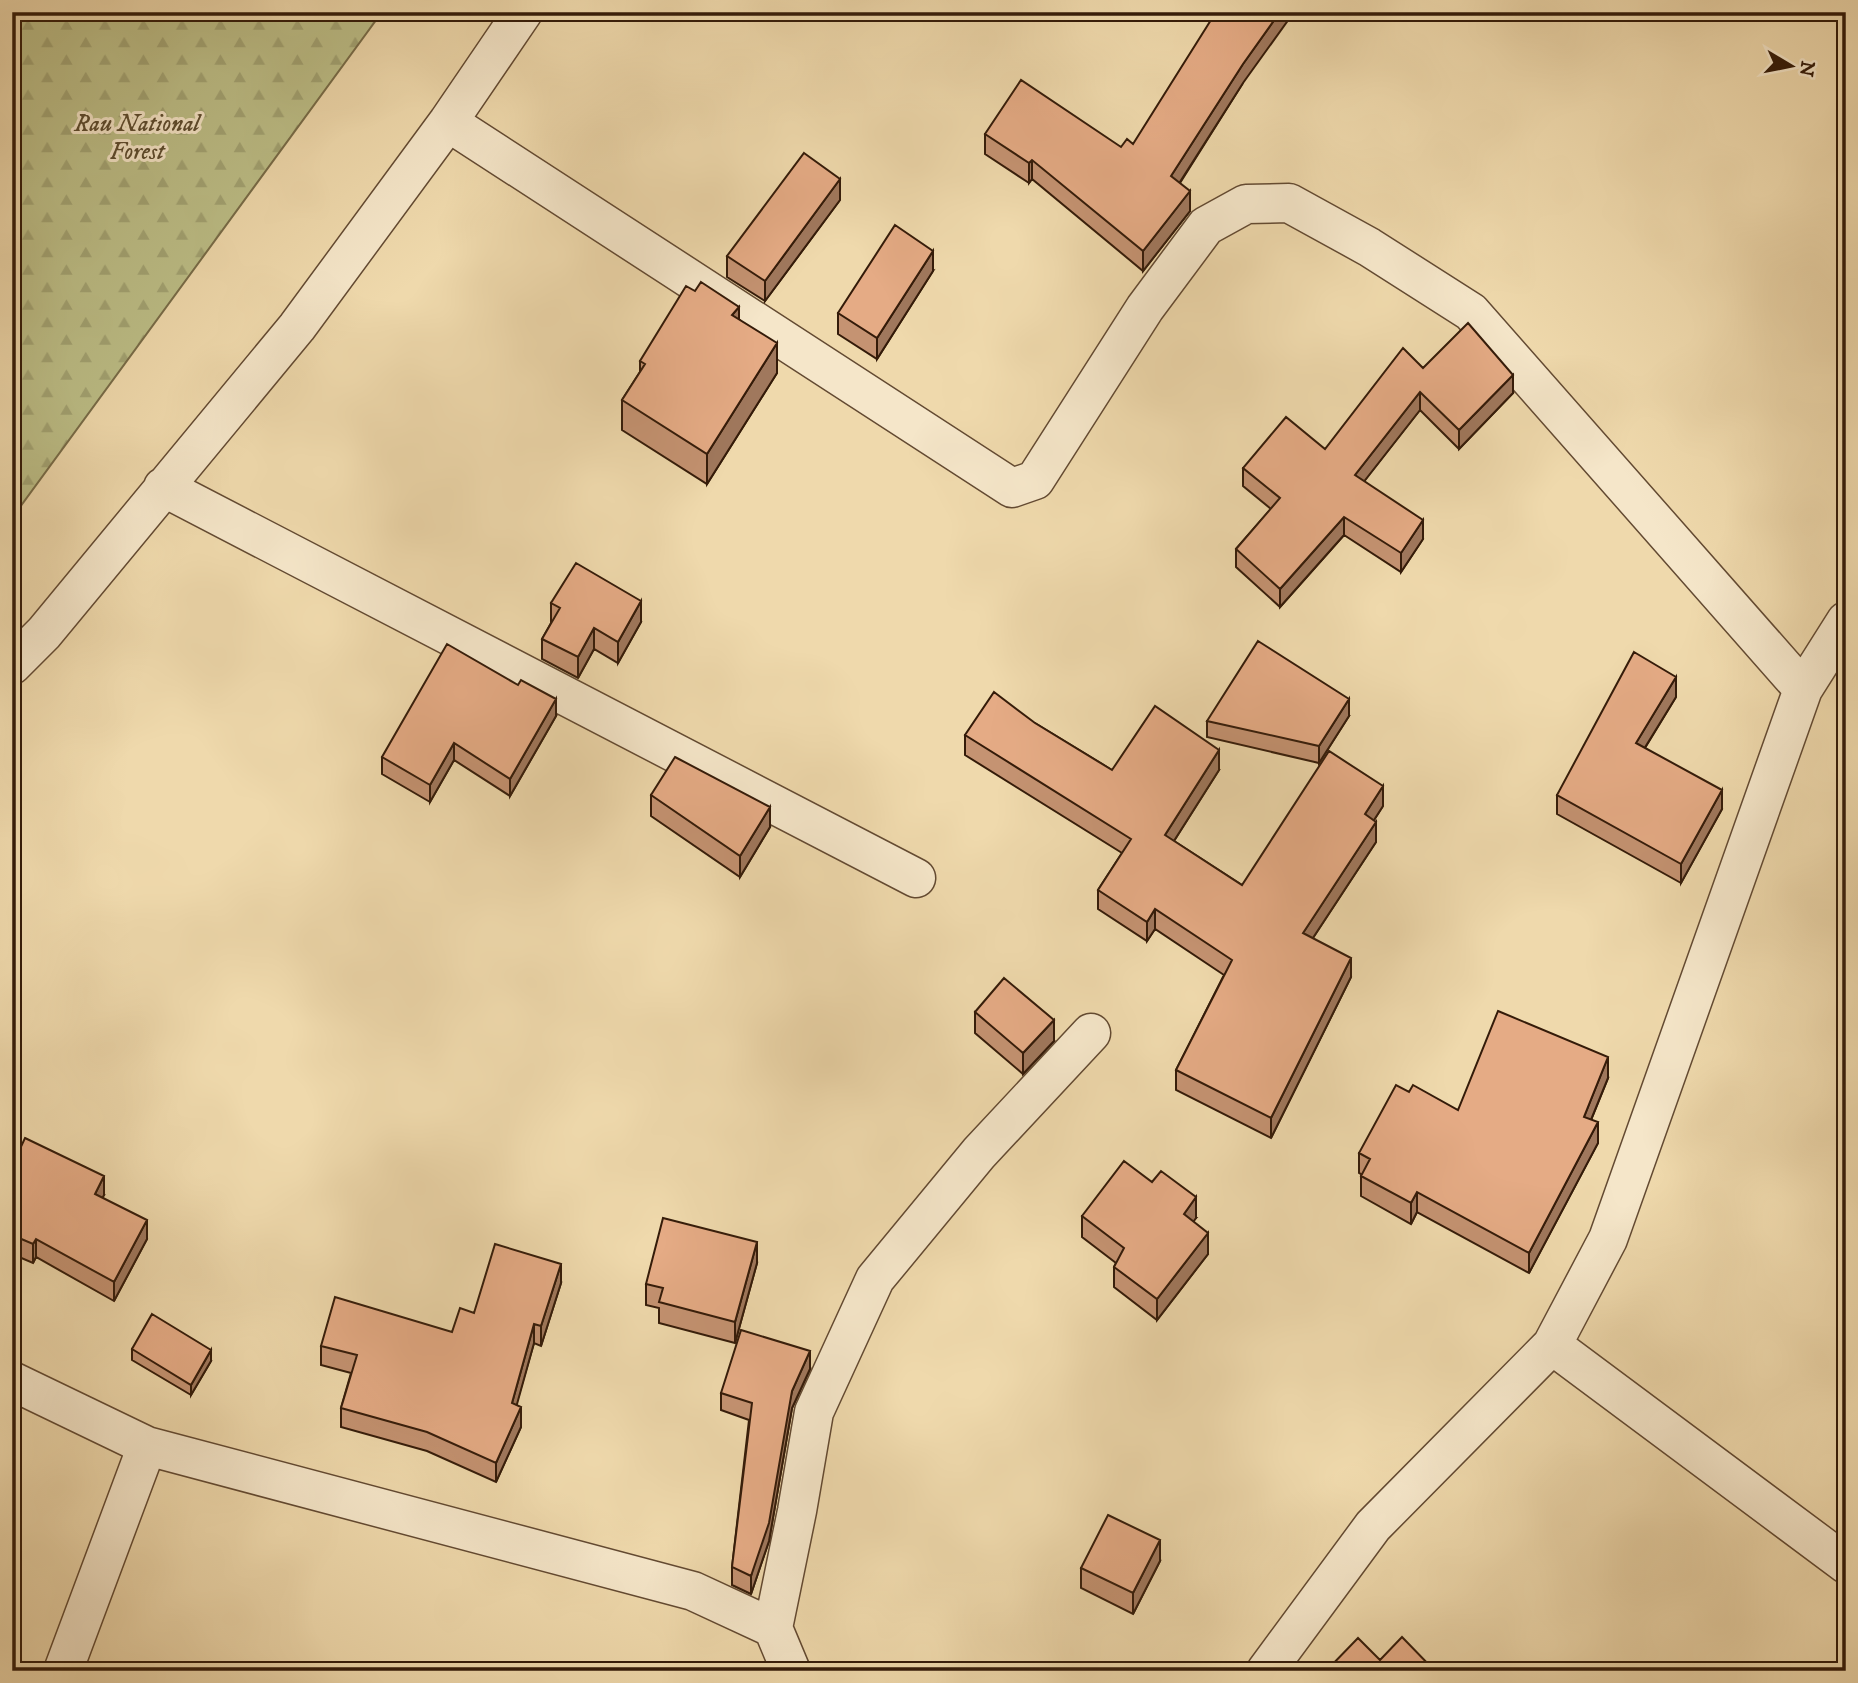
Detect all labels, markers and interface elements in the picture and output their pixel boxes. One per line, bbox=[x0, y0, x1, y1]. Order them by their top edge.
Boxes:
north arrow bbox=[1756, 32, 1826, 102]
text: N bbox=[1794, 59, 1819, 79]
park label: Rau National Forest bbox=[73, 109, 203, 167]

